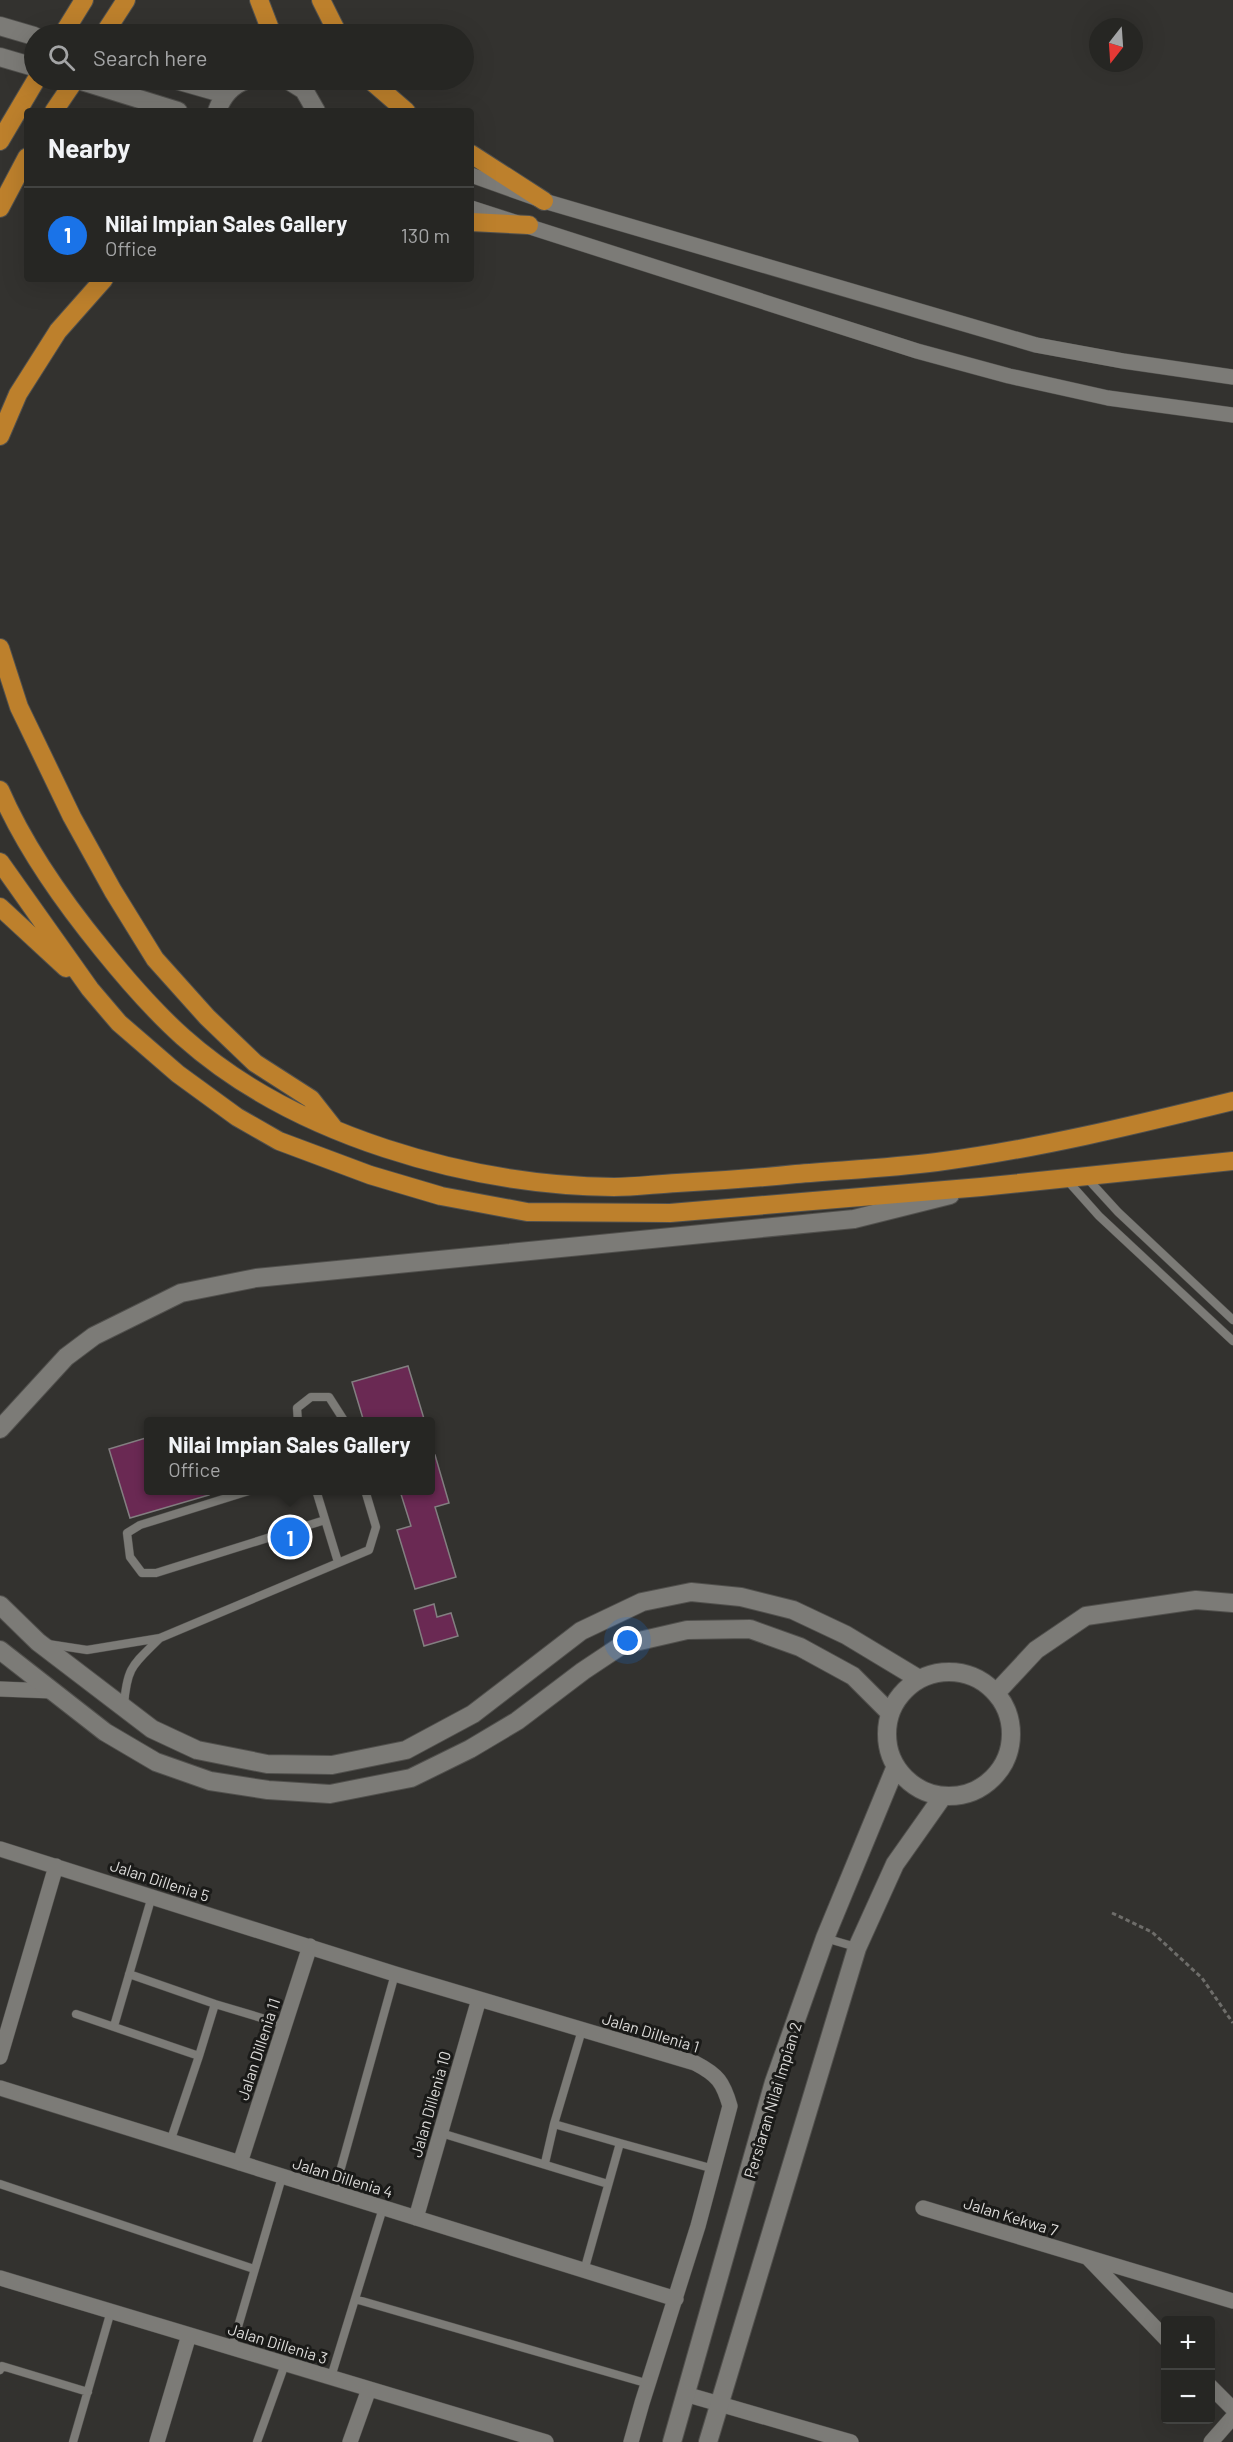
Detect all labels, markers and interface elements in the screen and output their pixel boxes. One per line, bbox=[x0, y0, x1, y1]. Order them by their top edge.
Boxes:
north arrow bbox=[1089, 18, 1143, 72]
search box bbox=[24, 24, 474, 90]
icon: search bbox=[45, 41, 78, 74]
text: Search here bbox=[93, 44, 207, 70]
text: Nearby bbox=[48, 132, 130, 163]
text: Nilai Impian Sales Gallery bbox=[105, 210, 347, 236]
text: 1 bbox=[64, 223, 71, 247]
text: 130 m bbox=[401, 223, 450, 247]
text: Office bbox=[105, 236, 157, 260]
popup bbox=[144, 1417, 435, 1495]
text: Nilai Impian Sales Gallery bbox=[168, 1431, 411, 1457]
text: Office bbox=[168, 1457, 221, 1481]
pin: 1 bbox=[270, 1514, 310, 1560]
your location bbox=[613, 1626, 642, 1655]
street label: Jalan Dillenia 5 bbox=[108, 1855, 212, 1905]
street label: Jalan Dillenia 11 bbox=[233, 1996, 283, 2102]
street label: Jalan Dillenia 1 bbox=[600, 2008, 702, 2056]
street label: Persiaran Nilai Impian 2 bbox=[739, 2020, 805, 2180]
street label: Jalan Dillenia 10 bbox=[406, 2049, 454, 2159]
street label: Jalan Dillenia 4 bbox=[291, 2153, 395, 2201]
street label: Jalan Kekwa 7 bbox=[962, 2193, 1061, 2239]
map controls bbox=[1161, 2316, 1215, 2424]
button: + bbox=[1161, 2316, 1215, 2370]
street label: Jalan Dillenia 3 bbox=[226, 2319, 330, 2367]
button: − bbox=[1161, 2370, 1215, 2424]

